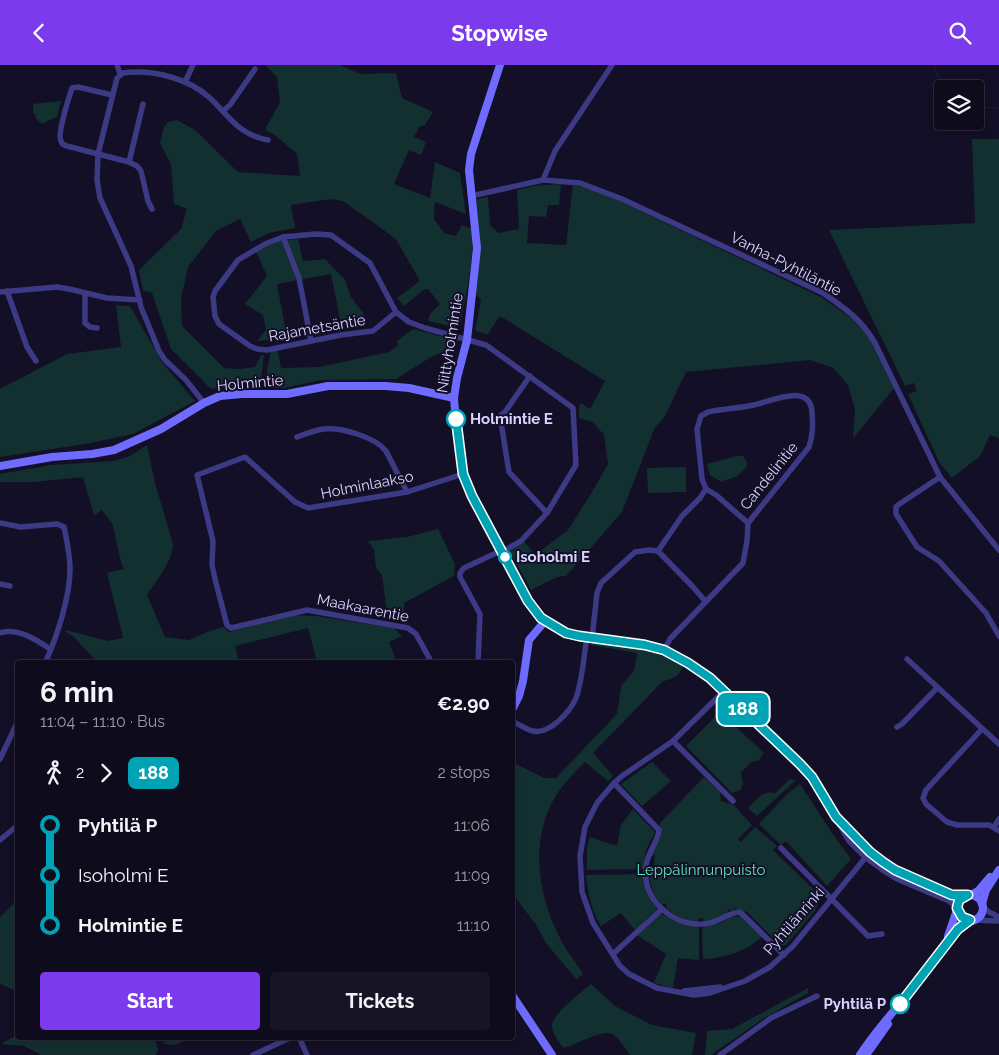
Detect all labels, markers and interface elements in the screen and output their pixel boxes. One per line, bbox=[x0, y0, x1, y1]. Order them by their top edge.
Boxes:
icon: back bbox=[25, 19, 53, 47]
icon: search bbox=[946, 19, 974, 47]
text: Stopwise bbox=[451, 20, 548, 46]
map controls bbox=[934, 80, 984, 130]
button: layers bbox=[934, 80, 984, 130]
street label: Vanha-Pyhtiläntie bbox=[728, 228, 845, 300]
street label: Niittyholmintie bbox=[433, 292, 467, 394]
street label: Rajametsäntie bbox=[267, 311, 367, 345]
street label: Holmintie bbox=[216, 371, 284, 395]
marker: Holmintie E bbox=[446, 409, 466, 429]
place label: Holmintie E bbox=[470, 410, 553, 428]
street label: Candelinitie bbox=[736, 438, 802, 513]
street label: Holminlaakso bbox=[319, 467, 415, 503]
place label: Isoholmi E bbox=[516, 548, 590, 566]
marker: Isoholmi E bbox=[498, 550, 512, 564]
street label: Maakaarentie bbox=[315, 590, 411, 626]
text: 6 min bbox=[40, 676, 114, 709]
text: €2.90 bbox=[437, 692, 490, 714]
line badge: 188 bbox=[714, 693, 772, 725]
text: 188 bbox=[728, 698, 758, 719]
text: 11:04 – 11:10 · Bus bbox=[40, 712, 165, 731]
icon: walk bbox=[40, 759, 68, 787]
icon: forward bbox=[92, 759, 120, 787]
text: 188 bbox=[138, 762, 169, 783]
text: 2 bbox=[76, 763, 84, 782]
text: 2 stops bbox=[438, 763, 490, 782]
text: Pyhtilä P bbox=[78, 814, 157, 836]
text: 11:06 bbox=[454, 816, 490, 835]
park label: Leppälinnunpuisto bbox=[636, 861, 766, 879]
text: Isoholmi E bbox=[78, 864, 169, 886]
text: 11:09 bbox=[454, 866, 490, 885]
street label: Pyhtilänrinki bbox=[760, 883, 828, 959]
text: Holmintie E bbox=[78, 914, 183, 936]
text: 11:10 bbox=[457, 916, 490, 935]
button: Start bbox=[40, 972, 260, 1030]
button: Tickets bbox=[270, 972, 490, 1030]
marker: Pyhtilä P bbox=[890, 994, 910, 1014]
place label: Pyhtilä P bbox=[823, 995, 887, 1013]

